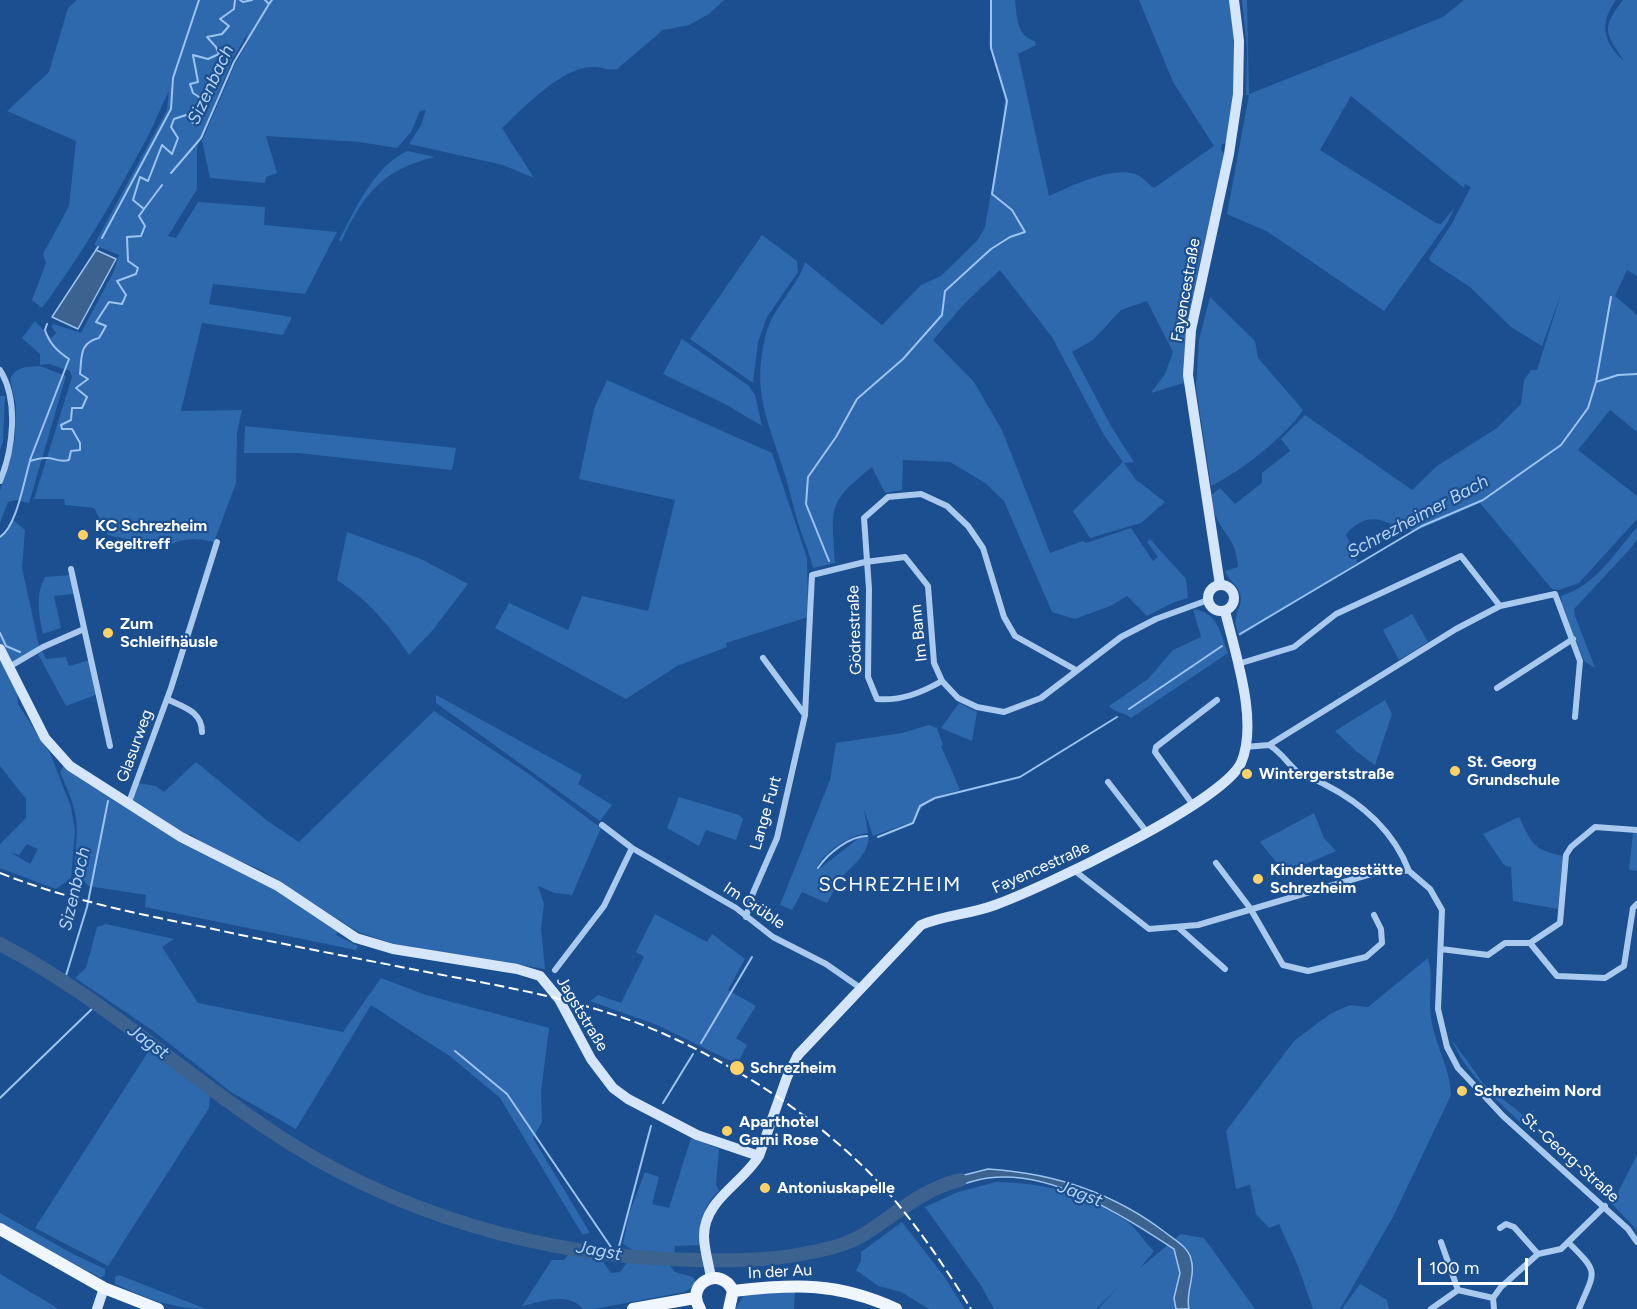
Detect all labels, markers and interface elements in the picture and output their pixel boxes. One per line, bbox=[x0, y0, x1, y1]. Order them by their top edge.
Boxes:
water label: Sizenbach bbox=[183, 42, 239, 128]
street label: Fayencestraße bbox=[1167, 237, 1205, 343]
water label: Schrezheimer Bach bbox=[1344, 471, 1492, 563]
place label: KC Schrezheim Kegeltreff bbox=[95, 516, 207, 554]
marker: KC Schrezheim Kegeltreff bbox=[76, 528, 90, 542]
street label: Gödrestraße bbox=[844, 585, 866, 675]
street label: Im Bann bbox=[906, 603, 932, 663]
place label: Zum Schleifhäusle bbox=[120, 614, 218, 652]
marker: Zum Schleifhäusle bbox=[101, 626, 115, 640]
street label: Glasurweg bbox=[113, 707, 157, 785]
place label: St. Georg Grundschule bbox=[1467, 752, 1560, 790]
place label: Wintergerststraße bbox=[1259, 764, 1394, 784]
marker: St. Georg Grundschule bbox=[1448, 764, 1462, 778]
marker: Wintergerststraße bbox=[1240, 767, 1254, 781]
street label: Lange Furt bbox=[746, 774, 786, 852]
street label: Fayencestraße bbox=[989, 838, 1093, 898]
water label: Sizenbach bbox=[55, 845, 95, 933]
place label: Kindertagesstätte Schrezheim bbox=[1270, 860, 1403, 898]
marker: Kindertagesstätte Schrezheim bbox=[1251, 872, 1265, 886]
district label: SCHREZHEIM bbox=[818, 873, 962, 897]
street label: Im Grüble bbox=[720, 878, 788, 934]
street label: Jagststraße bbox=[552, 973, 612, 1055]
water label: Jagst bbox=[123, 1020, 173, 1064]
place label: Schrezheim bbox=[750, 1058, 836, 1078]
marker: Schrezheim bbox=[728, 1059, 746, 1077]
place label: Schrezheim Nord bbox=[1474, 1081, 1601, 1101]
marker: Schrezheim Nord bbox=[1455, 1084, 1469, 1098]
street label: St.-Georg-Straße bbox=[1517, 1109, 1623, 1207]
place label: Aparthotel Garni Rose bbox=[739, 1112, 819, 1150]
marker: Aparthotel Garni Rose bbox=[720, 1124, 734, 1138]
water label: Jagst bbox=[1055, 1176, 1105, 1212]
place label: Antoniuskapelle bbox=[777, 1178, 895, 1198]
marker: Antoniuskapelle bbox=[758, 1181, 772, 1195]
water label: Jagst bbox=[575, 1236, 623, 1266]
scale bar bbox=[1421, 1246, 1530, 1284]
text: 100 m bbox=[1429, 1257, 1479, 1279]
street label: In der Au bbox=[747, 1261, 813, 1283]

